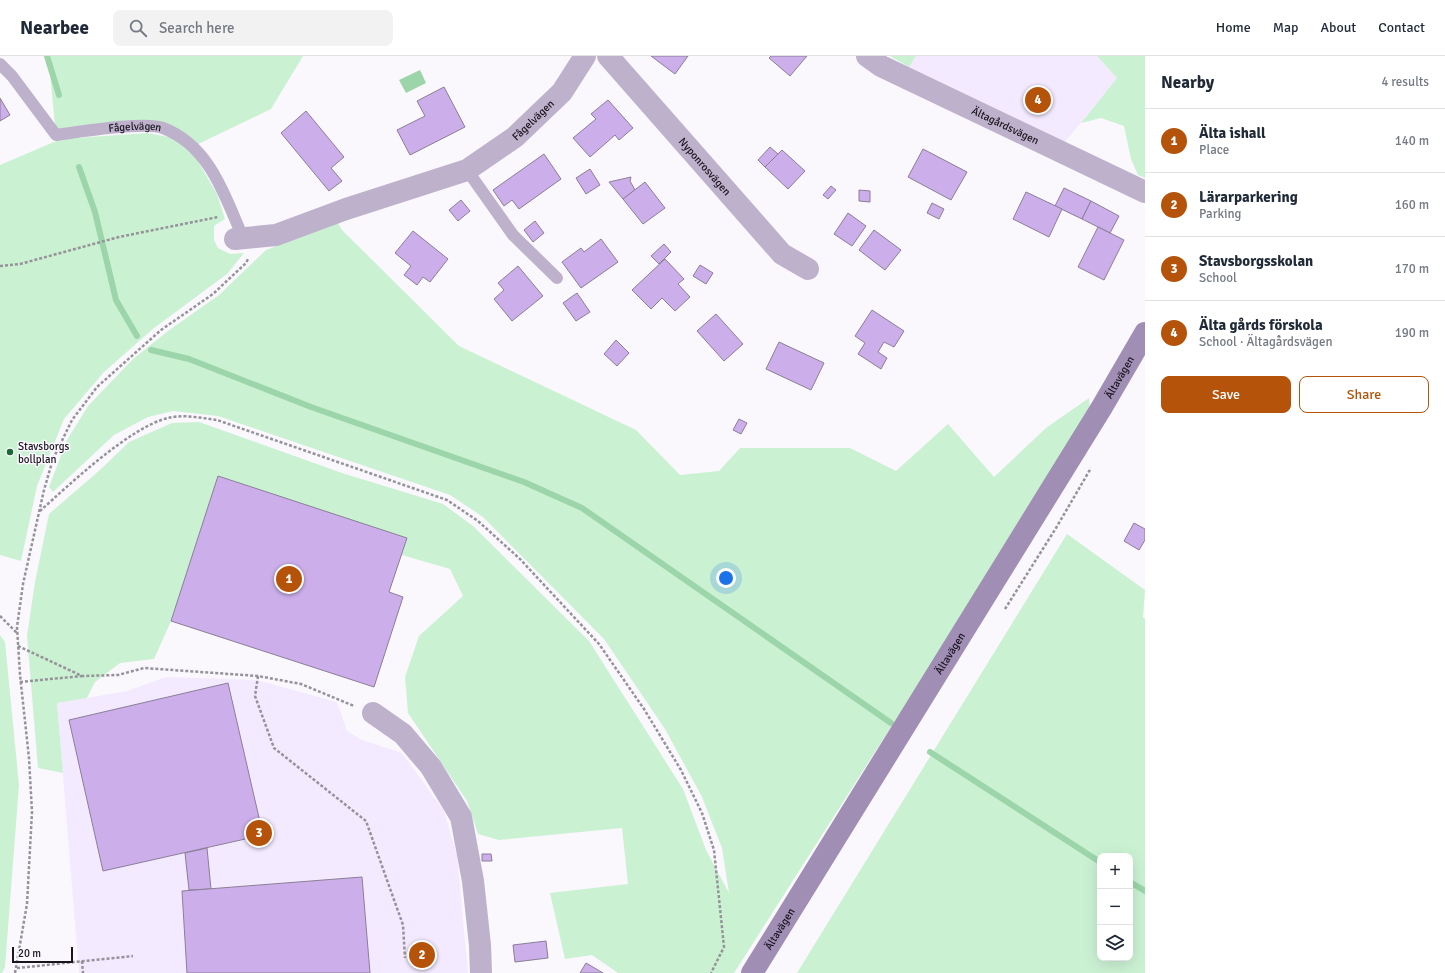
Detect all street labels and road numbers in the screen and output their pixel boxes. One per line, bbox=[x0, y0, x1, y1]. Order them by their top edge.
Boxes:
street label: Fågelvägen bbox=[509, 97, 557, 143]
street label: Ältagårdsvägen bbox=[969, 103, 1041, 147]
street label: Fågelvägen bbox=[108, 120, 163, 135]
street label: Nyponrosvägen bbox=[676, 135, 733, 198]
street label: Ältavägen bbox=[1102, 354, 1137, 401]
street label: Ältavägen bbox=[931, 630, 968, 677]
street label: Ältavägen bbox=[761, 906, 798, 952]

